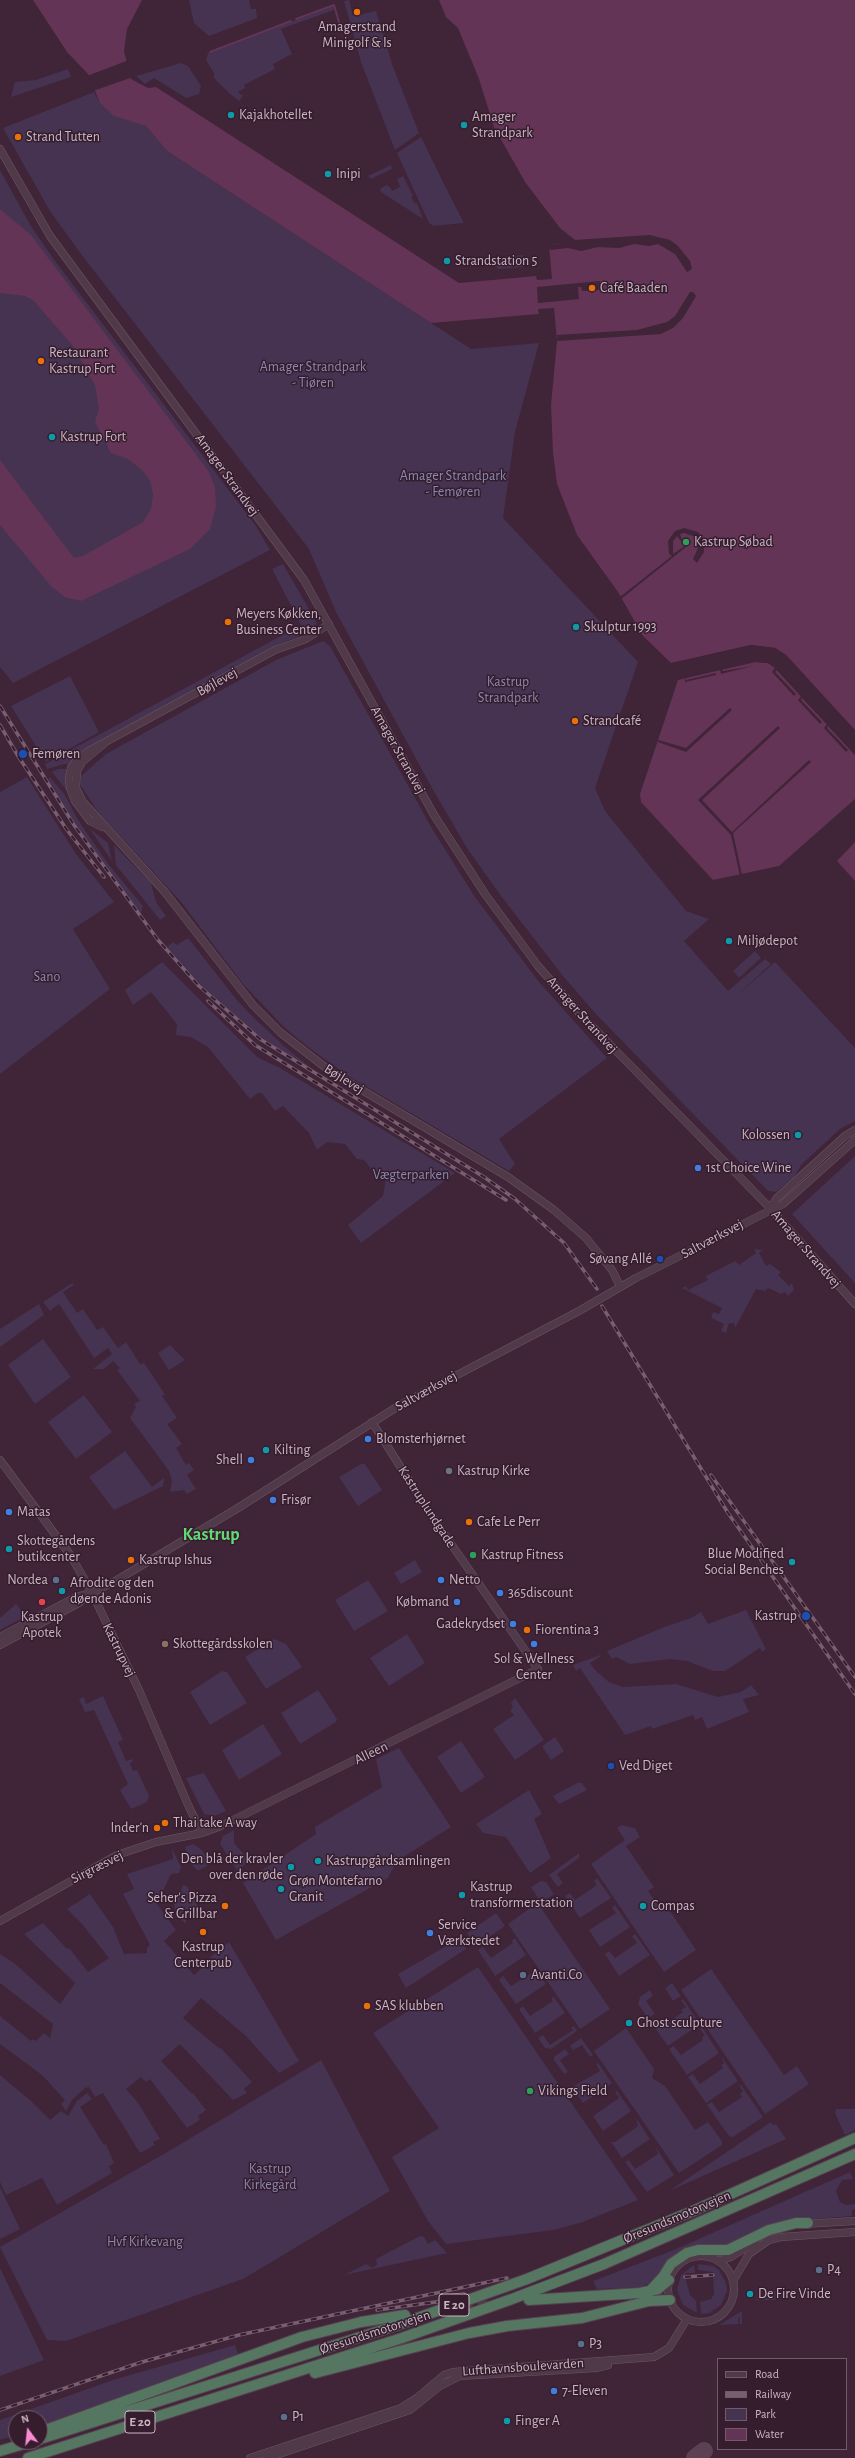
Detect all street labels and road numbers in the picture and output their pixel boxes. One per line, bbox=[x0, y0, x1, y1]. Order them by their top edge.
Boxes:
street label: Amager Strandvej bbox=[191, 430, 263, 520]
street label: Bøjlevej bbox=[194, 664, 240, 700]
street label: Amager Strandvej bbox=[367, 703, 429, 797]
street label: Amager Strandvej bbox=[543, 973, 621, 1057]
street label: Bøjlevej bbox=[321, 1060, 367, 1098]
street label: Amager Strandvej bbox=[768, 1207, 844, 1291]
street label: Saltværksvej bbox=[678, 1216, 746, 1262]
street label: Saltværksvej bbox=[392, 1367, 460, 1415]
street label: Kastruplundgade bbox=[394, 1463, 460, 1551]
street label: Kastrupvej bbox=[99, 1620, 139, 1680]
street label: Alleen bbox=[352, 1738, 390, 1768]
street label: Sirgræsvej bbox=[68, 1847, 126, 1887]
street label: Øresundsmotorvejen bbox=[621, 2187, 733, 2247]
road number: E 20 bbox=[439, 2294, 469, 2316]
street label: Øresundsmotorvejen bbox=[318, 2306, 432, 2358]
street label: Lufthavnsboulevarden bbox=[462, 2354, 584, 2380]
road number: E 20 bbox=[125, 2411, 155, 2433]

